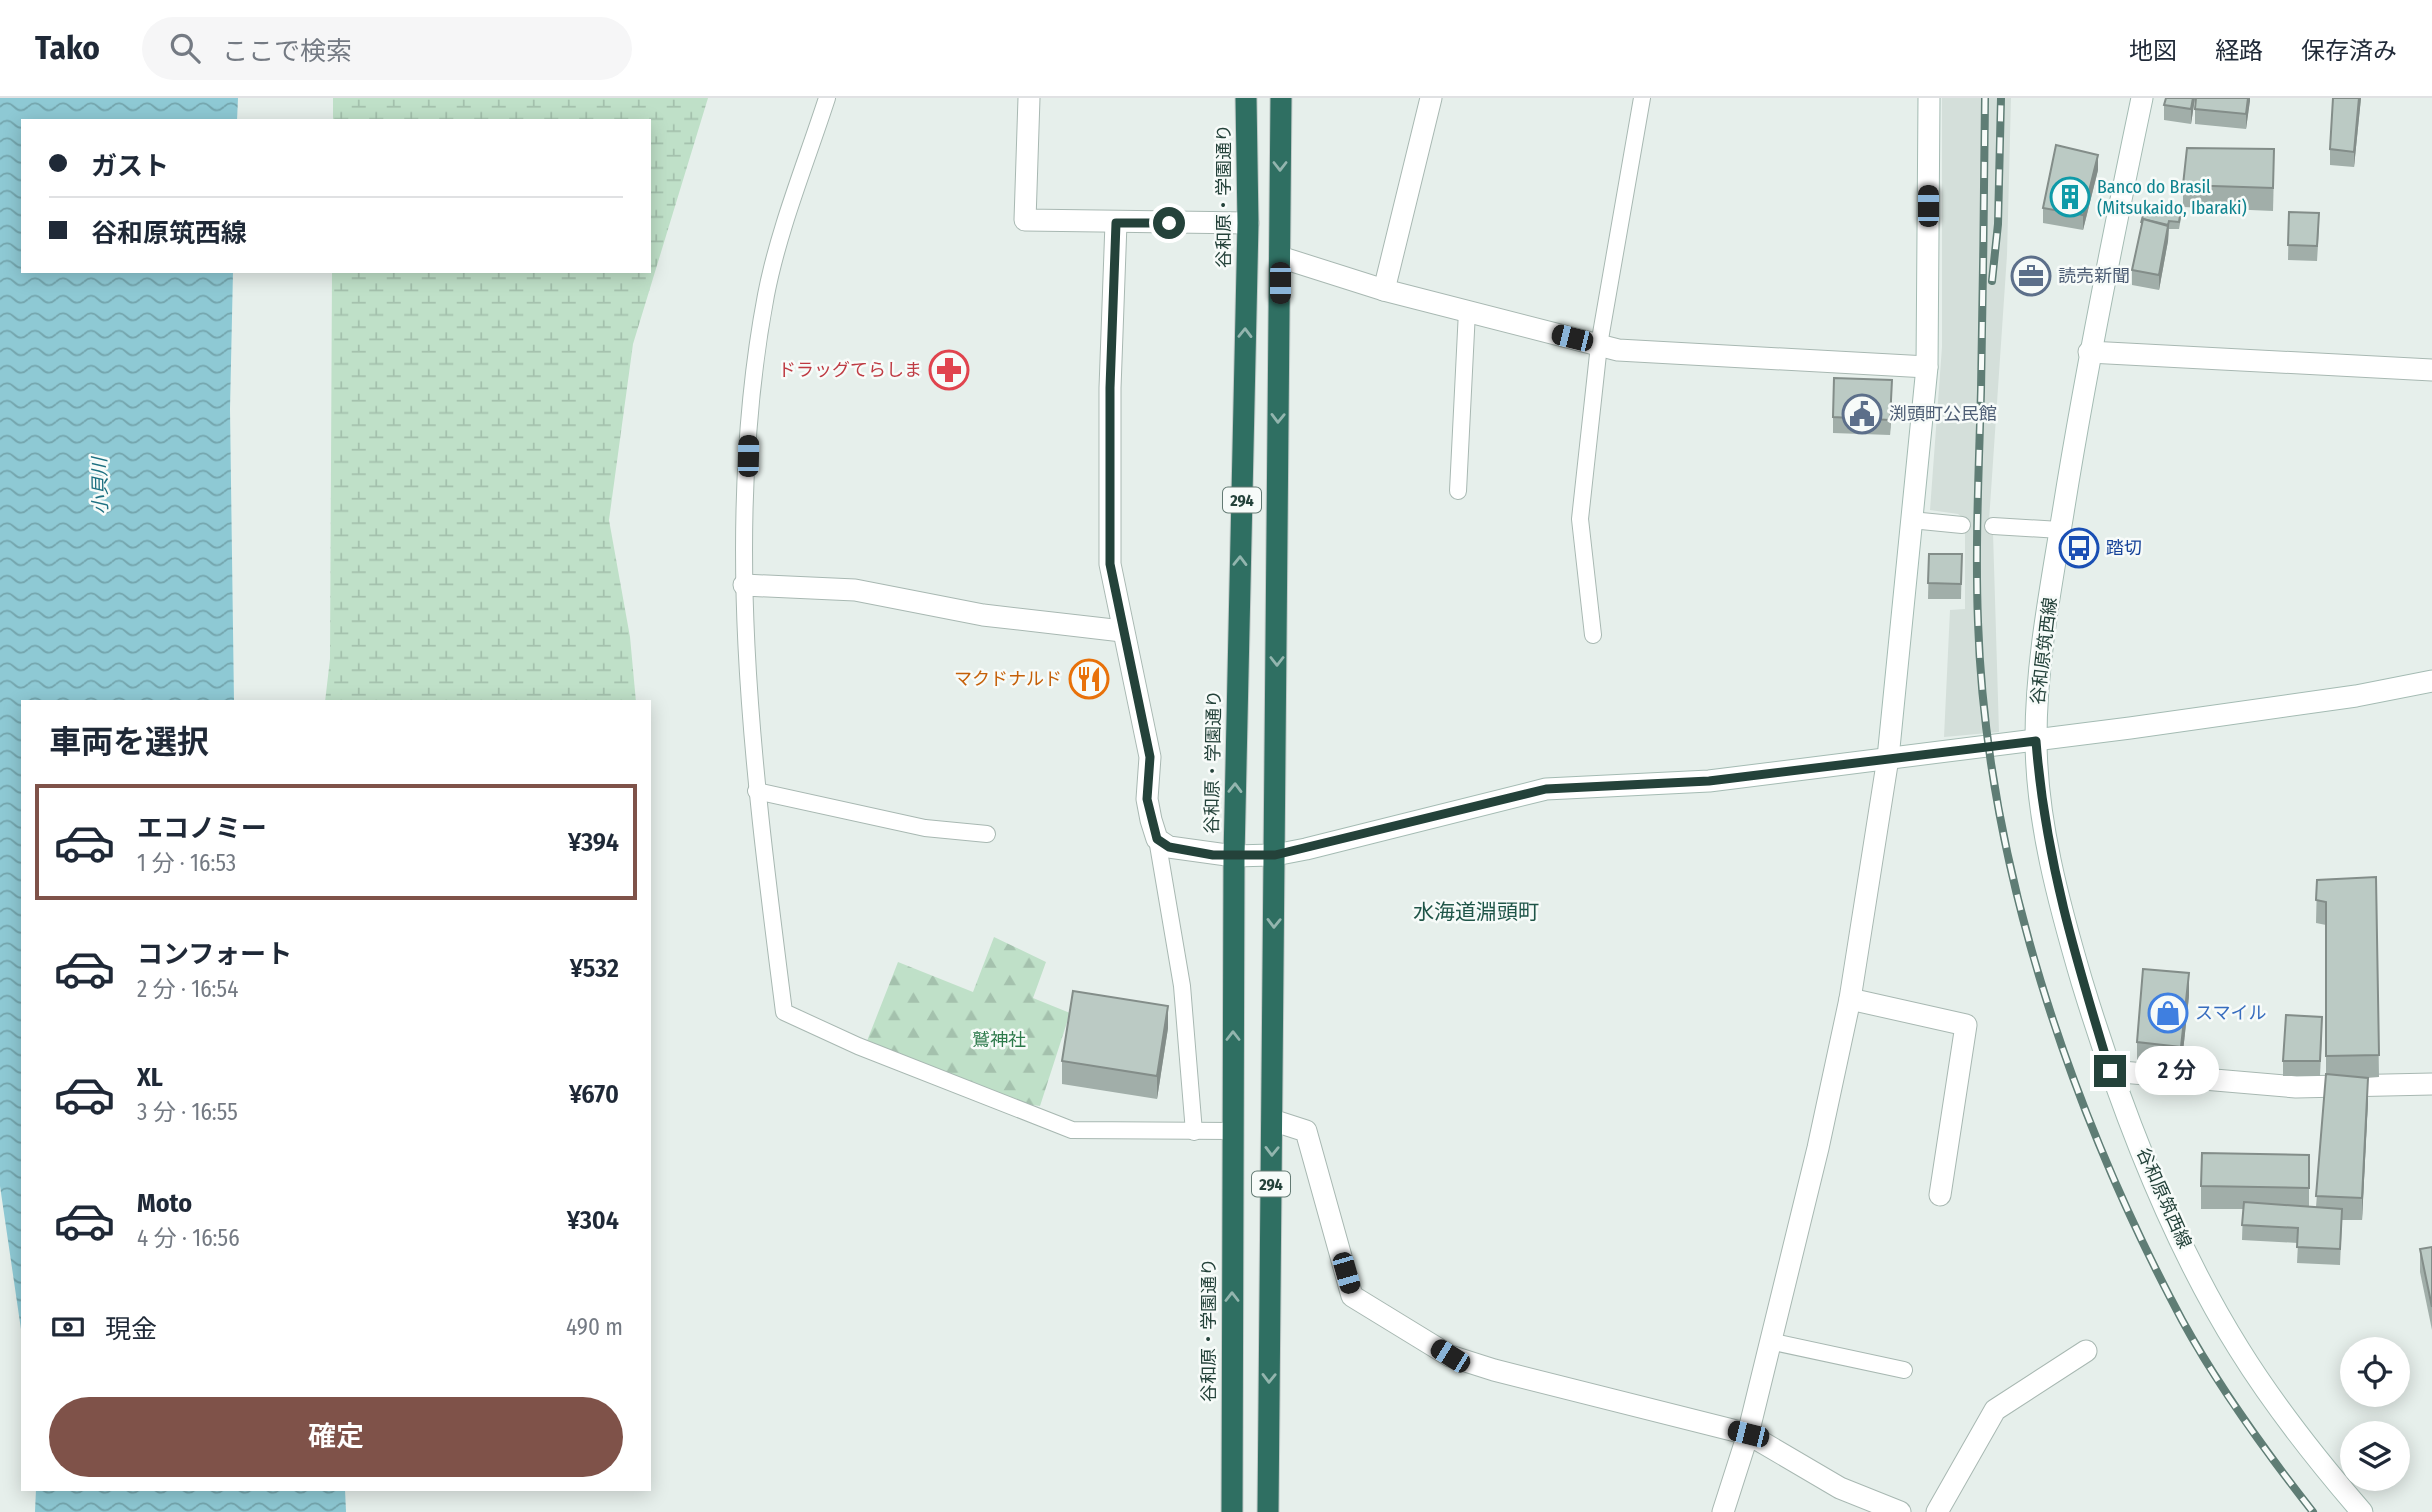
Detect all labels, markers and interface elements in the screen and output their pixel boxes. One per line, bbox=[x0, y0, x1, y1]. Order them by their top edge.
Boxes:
search box bbox=[142, 17, 632, 80]
text: Tako bbox=[35, 28, 100, 68]
icon: search bbox=[166, 29, 204, 67]
text: ここで検索 bbox=[222, 36, 352, 67]
text: 地図 bbox=[2129, 37, 2177, 65]
text: 経路 bbox=[2215, 37, 2263, 65]
text: 保存済み bbox=[2301, 37, 2397, 65]
street label: 谷和原・学園通り bbox=[1213, 124, 1235, 268]
text: ガスト bbox=[91, 151, 169, 182]
one-way arrow bbox=[1273, 161, 1288, 172]
building icon: Banco do Brasil (Mitsukaido, Ibaraki) bbox=[2049, 176, 2091, 218]
place label: Banco do Brasil (Mitsukaido, Ibaraki) bbox=[2097, 176, 2247, 219]
car bbox=[1918, 185, 1939, 227]
route start bbox=[1153, 207, 1185, 239]
text: 谷和原筑西線 bbox=[91, 218, 247, 249]
office icon: 読売新聞 bbox=[2010, 255, 2052, 297]
car bbox=[1270, 262, 1291, 304]
place label: 読売新聞 bbox=[2058, 265, 2130, 287]
car bbox=[1550, 323, 1595, 353]
one-way arrow bbox=[1238, 327, 1253, 338]
pharmacy icon: ドラッグてらしま bbox=[928, 349, 970, 391]
place label: ドラッグてらしま bbox=[778, 359, 922, 381]
public building icon: 渕頭町公民館 bbox=[1841, 393, 1883, 435]
place label: 渕頭町公民館 bbox=[1889, 403, 1997, 425]
one-way arrow bbox=[1271, 413, 1286, 424]
car bbox=[738, 435, 759, 477]
water label: 小貝川 bbox=[88, 455, 112, 515]
road number: 294 bbox=[1223, 488, 1261, 512]
bus stop icon: 踏切 bbox=[2058, 527, 2100, 569]
place label: 踏切 bbox=[2106, 537, 2142, 559]
one-way arrow bbox=[1233, 555, 1248, 566]
street label: 谷和原筑西線 bbox=[2027, 596, 2061, 706]
one-way arrow bbox=[1269, 656, 1285, 667]
restaurant icon: マクドナルド bbox=[1068, 658, 1110, 700]
place label: マクドナルド bbox=[954, 668, 1062, 690]
street label: 谷和原・学園通り bbox=[1201, 690, 1225, 834]
text: 車両を選択 bbox=[49, 723, 209, 761]
one-way arrow bbox=[1228, 782, 1243, 793]
icon: car bbox=[53, 811, 116, 874]
text: エコノミー bbox=[137, 813, 267, 844]
text: ¥394 bbox=[568, 827, 619, 858]
text: 1 分 · 16:53 bbox=[137, 849, 236, 877]
district label: 水海道淵頭町 bbox=[1413, 899, 1539, 925]
one-way arrow bbox=[1266, 919, 1282, 929]
icon: car bbox=[53, 937, 116, 1000]
text: コンフォート bbox=[137, 939, 292, 970]
text: ¥532 bbox=[570, 953, 619, 984]
text: 2 分 · 16:54 bbox=[137, 975, 238, 1003]
shop icon: スマイル bbox=[2147, 992, 2189, 1034]
place label: スマイル bbox=[2195, 1002, 2266, 1024]
park label: 鷲神社 bbox=[972, 1029, 1026, 1051]
one-way arrow bbox=[1225, 1030, 1241, 1040]
callout: 2 分 bbox=[2134, 1046, 2218, 1096]
route end bbox=[2094, 1055, 2126, 1087]
text: 2 分 bbox=[2158, 1056, 2196, 1084]
text: XL bbox=[137, 1062, 163, 1093]
icon: car bbox=[53, 1063, 116, 1126]
text: ¥670 bbox=[569, 1079, 619, 1110]
text: 3 分 · 16:55 bbox=[137, 1098, 238, 1126]
street label: 谷和原筑西線 bbox=[2132, 1144, 2196, 1252]
one-way arrow bbox=[1264, 1146, 1279, 1157]
road number: 294 bbox=[1252, 1172, 1290, 1196]
text: Moto bbox=[137, 1188, 192, 1219]
icon: car bbox=[53, 1189, 116, 1252]
text: ¥304 bbox=[567, 1205, 619, 1236]
text: 4 分 · 16:56 bbox=[137, 1224, 240, 1252]
car bbox=[1331, 1250, 1362, 1296]
street label: 谷和原・学園通り bbox=[1198, 1258, 1220, 1402]
one-way arrow bbox=[1224, 1291, 1240, 1302]
icon: cash bbox=[49, 1308, 87, 1346]
text: 490 m bbox=[566, 1313, 623, 1341]
text: 現金 bbox=[105, 1314, 157, 1345]
car bbox=[1427, 1336, 1474, 1376]
map controls bbox=[2340, 1337, 2410, 1491]
button: locate bbox=[2340, 1337, 2410, 1407]
one-way arrow bbox=[1262, 1373, 1277, 1384]
button: 確定 bbox=[49, 1397, 623, 1477]
car bbox=[1726, 1419, 1771, 1449]
button: layers bbox=[2340, 1421, 2410, 1491]

